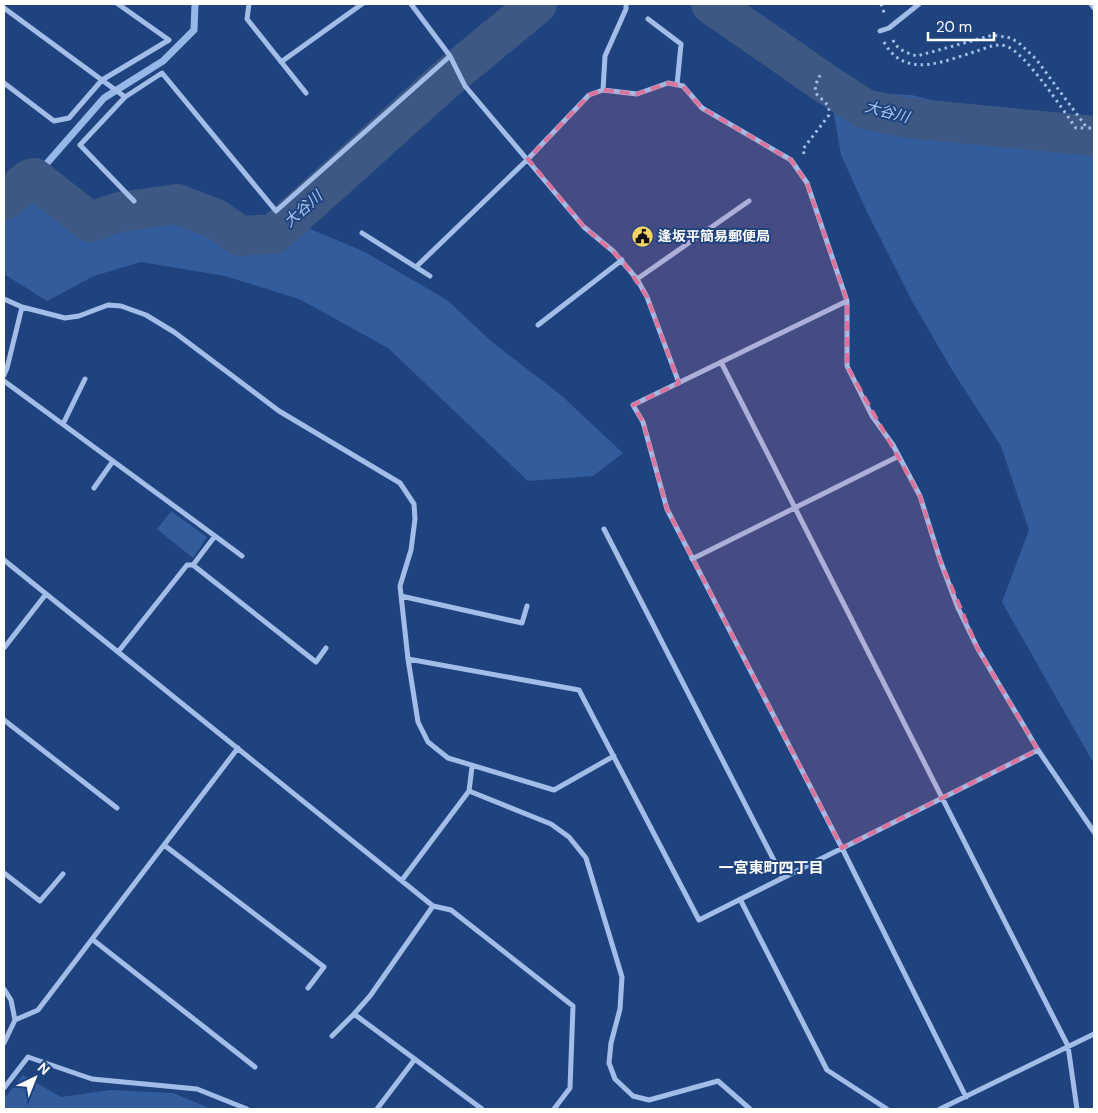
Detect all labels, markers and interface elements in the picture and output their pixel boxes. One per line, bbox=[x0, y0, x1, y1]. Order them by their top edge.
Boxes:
scale bar bbox=[928, 10, 994, 42]
text: 20 m bbox=[936, 17, 972, 37]
water label: 大谷川 bbox=[863, 97, 913, 128]
water label: 大谷川 bbox=[280, 185, 328, 231]
public building icon: 逢坂平簡易郵便局 bbox=[630, 224, 654, 248]
place label: 逢坂平簡易郵便局 bbox=[658, 227, 770, 245]
district label: 一宮東町四丁目 bbox=[718, 858, 824, 878]
north arrow bbox=[10, 1053, 60, 1103]
text: N bbox=[34, 1058, 54, 1079]

